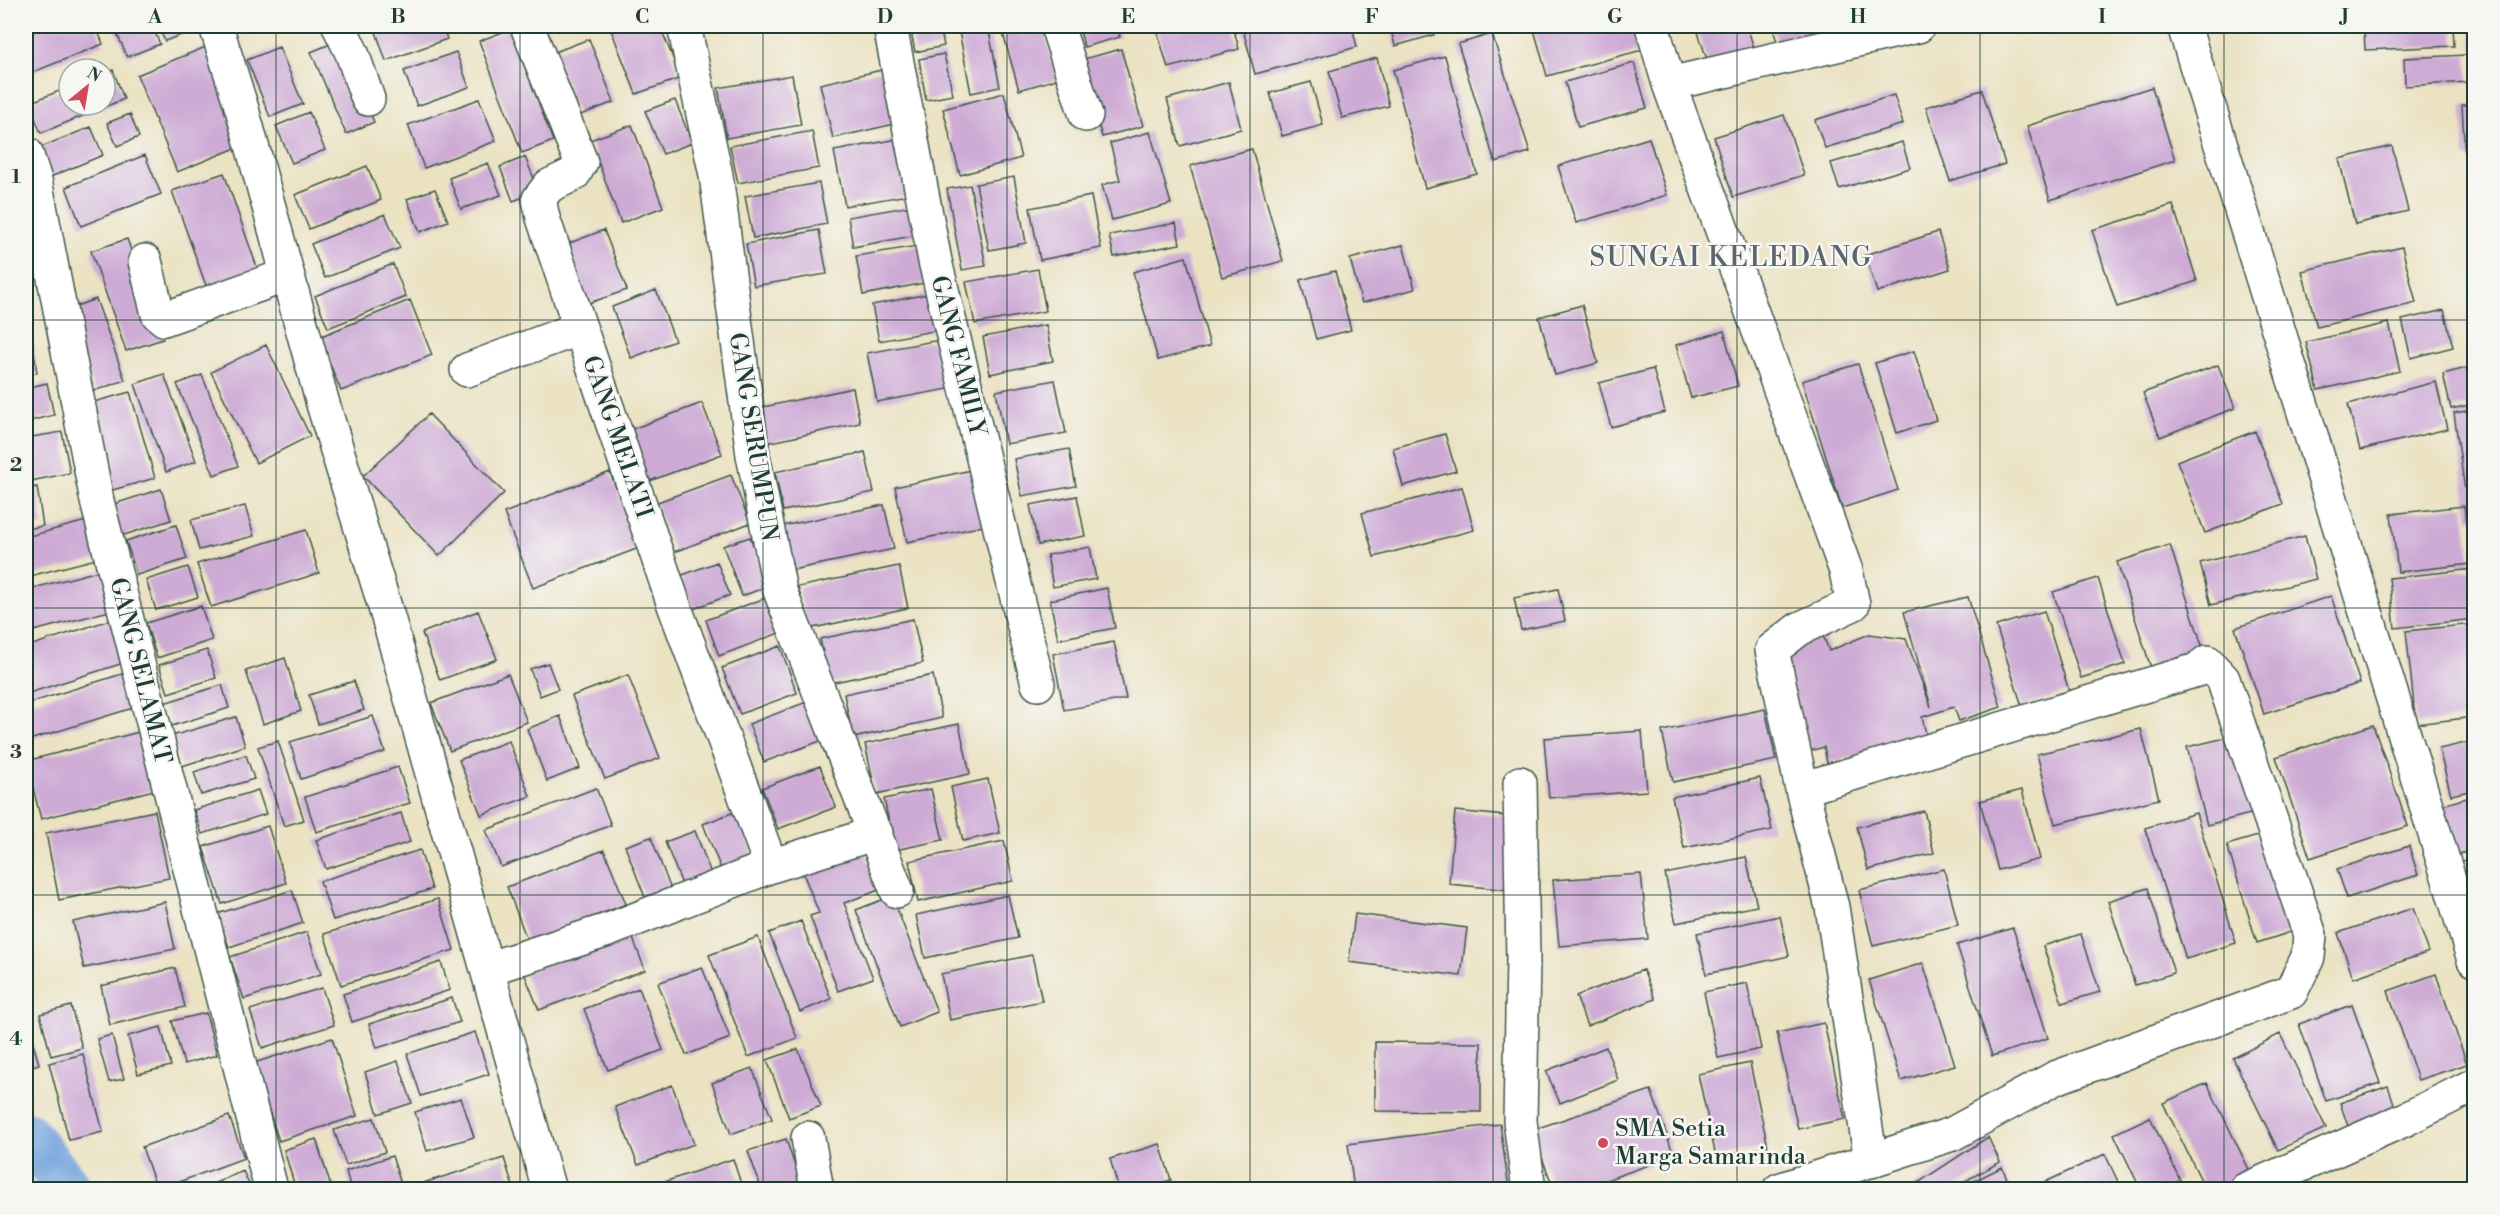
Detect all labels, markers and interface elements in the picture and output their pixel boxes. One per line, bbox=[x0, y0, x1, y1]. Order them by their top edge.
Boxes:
text: A bbox=[147, 5, 163, 30]
text: B bbox=[390, 5, 406, 30]
text: C bbox=[635, 5, 649, 30]
text: D bbox=[877, 5, 893, 30]
text: E bbox=[1121, 5, 1135, 30]
text: F bbox=[1365, 5, 1379, 30]
text: G bbox=[1607, 5, 1623, 30]
text: H bbox=[1850, 5, 1867, 30]
text: I bbox=[2098, 5, 2106, 30]
text: J bbox=[2338, 5, 2349, 30]
north arrow bbox=[57, 57, 117, 117]
text: N bbox=[84, 63, 105, 87]
text: 1 bbox=[11, 165, 21, 190]
district label: SUNGAI KELEDANG bbox=[1589, 241, 1873, 275]
street label: GANG FAMILY bbox=[924, 273, 993, 441]
street label: GANG SERUMPUN bbox=[722, 331, 784, 544]
street label: GANG MELATI bbox=[575, 352, 659, 522]
text: 2 bbox=[10, 453, 22, 478]
street label: GANG SELAMAT bbox=[102, 575, 178, 767]
text: 3 bbox=[10, 740, 22, 765]
text: 4 bbox=[9, 1027, 23, 1052]
place label: SMA Setia Marga Samarinda bbox=[1615, 1114, 1807, 1172]
marker: SMA Setia Marga Samarinda bbox=[1596, 1136, 1610, 1150]

